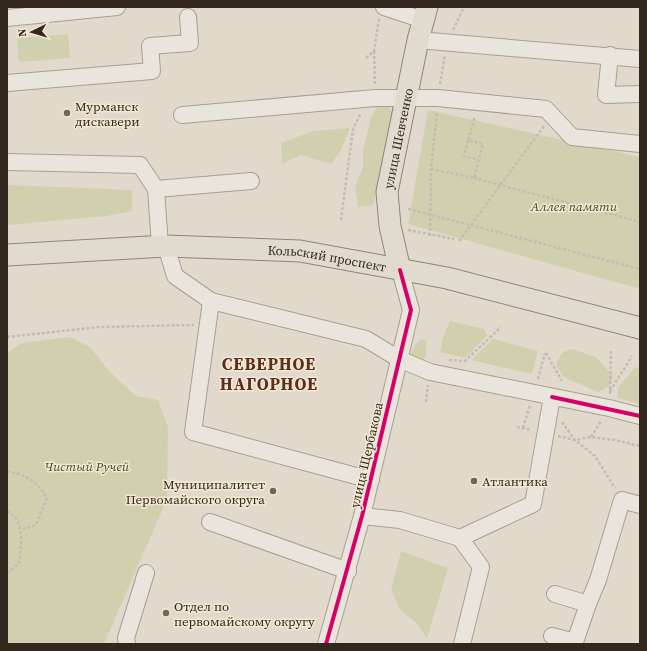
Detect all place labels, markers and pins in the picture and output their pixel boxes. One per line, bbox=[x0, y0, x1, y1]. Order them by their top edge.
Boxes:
place label: Мурманск дискавери bbox=[75, 98, 140, 130]
marker: Мурманск дискавери bbox=[62, 108, 72, 118]
place label: Атлантика bbox=[482, 473, 548, 490]
place label: Муниципалитет Первомайского округа bbox=[126, 476, 265, 508]
marker: Атлантика bbox=[469, 476, 479, 486]
marker: Муниципалитет Первомайского округа bbox=[268, 486, 278, 496]
place label: Отдел по первомайскому округу bbox=[174, 598, 315, 630]
marker: Отдел по первомайскому округу bbox=[161, 608, 171, 618]

